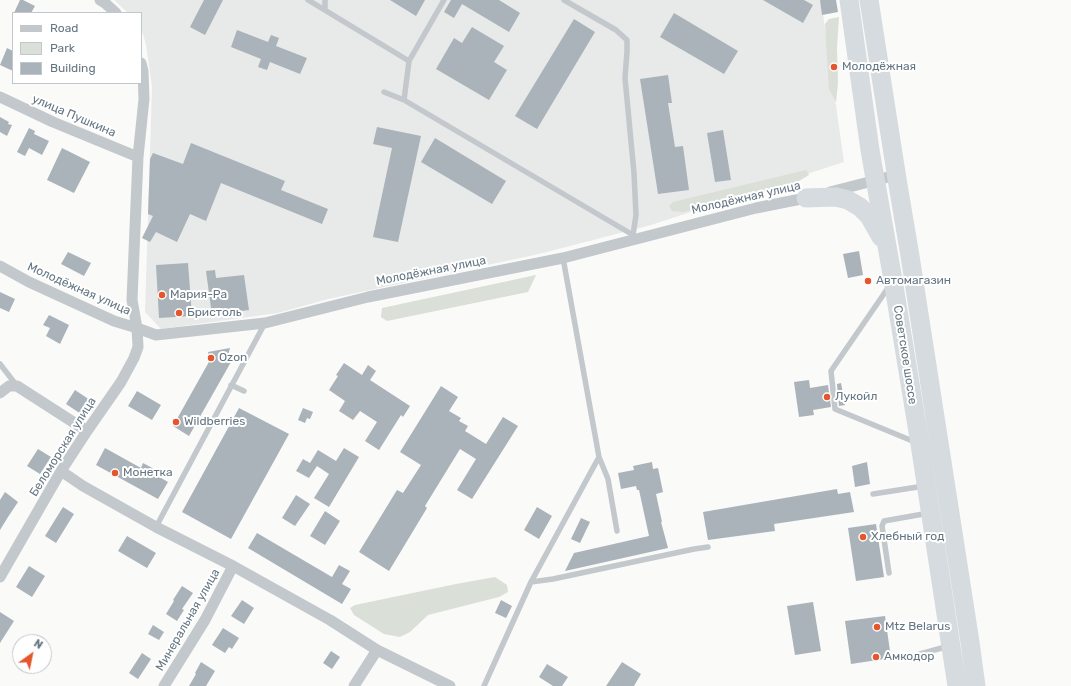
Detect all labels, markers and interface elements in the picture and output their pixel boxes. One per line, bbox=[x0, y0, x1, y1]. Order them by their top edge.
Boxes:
legend bbox=[12, 12, 142, 84]
text: Road bbox=[50, 21, 78, 35]
text: Park bbox=[50, 41, 75, 55]
place label: Молодёжная bbox=[842, 60, 916, 74]
text: Building bbox=[50, 61, 96, 75]
marker: Молодёжная bbox=[829, 62, 839, 72]
street label: улица Пушкина bbox=[30, 92, 118, 140]
street label: Молодёжная улица bbox=[690, 178, 802, 218]
street label: Молодёжная улица bbox=[375, 253, 487, 289]
street label: Молодёжная улица bbox=[25, 260, 133, 318]
place label: Автомагазин bbox=[876, 274, 951, 288]
marker: Автомагазин bbox=[863, 276, 873, 286]
place label: Мария-Ра bbox=[170, 288, 227, 302]
marker: Мария-Ра bbox=[157, 290, 167, 300]
street label: Советское шоссе bbox=[890, 304, 920, 406]
place label: Бристоль bbox=[187, 306, 242, 320]
marker: Бристоль bbox=[174, 308, 184, 318]
place label: Ozon bbox=[219, 351, 247, 365]
marker: Ozon bbox=[206, 353, 216, 363]
place label: Лукойл bbox=[835, 390, 877, 404]
marker: Лукойл bbox=[822, 392, 832, 402]
street label: Беломорская улица bbox=[27, 395, 99, 499]
place label: Wildberries bbox=[184, 415, 245, 429]
marker: Wildberries bbox=[171, 417, 181, 427]
place label: Монетка bbox=[123, 466, 173, 480]
marker: Монетка bbox=[110, 468, 120, 478]
place label: Хлебный год bbox=[871, 530, 944, 544]
marker: Хлебный год bbox=[858, 532, 868, 542]
street label: Минеральная улица bbox=[153, 566, 223, 674]
place label: Mtz Belarus bbox=[885, 620, 950, 634]
marker: Mtz Belarus bbox=[872, 622, 882, 632]
north arrow bbox=[12, 634, 52, 674]
text: N bbox=[31, 637, 45, 652]
place label: Амкодор bbox=[884, 650, 934, 664]
marker: Амкодор bbox=[871, 652, 881, 662]

